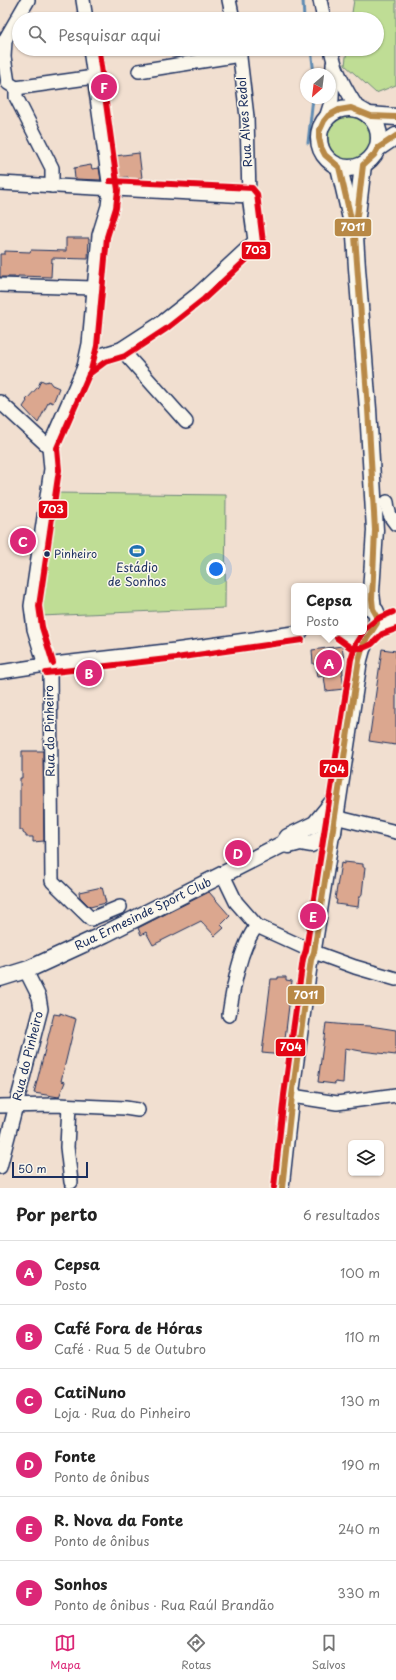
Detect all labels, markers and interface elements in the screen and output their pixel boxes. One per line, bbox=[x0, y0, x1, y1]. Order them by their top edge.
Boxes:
search box bbox=[12, 12, 384, 56]
icon: search bbox=[26, 23, 48, 45]
text: Pesquisar aqui bbox=[58, 23, 161, 46]
north arrow bbox=[300, 68, 336, 104]
pin: F bbox=[91, 72, 117, 102]
street label: Rua Alves Redol bbox=[232, 76, 256, 168]
line badge: 7011 bbox=[334, 218, 372, 237]
text: 7011 bbox=[341, 218, 365, 235]
line badge: 703 bbox=[241, 241, 271, 260]
text: 703 bbox=[245, 241, 267, 258]
line badge: 703 bbox=[38, 500, 68, 519]
text: 703 bbox=[42, 500, 64, 517]
pin: C bbox=[10, 526, 36, 556]
sports icon: Estádio de Sonhos bbox=[128, 542, 146, 560]
place label: Pinheiro bbox=[54, 545, 97, 562]
marker: Pinheiro bbox=[42, 549, 52, 559]
place label: Estádio de Sonhos bbox=[108, 558, 167, 590]
your location bbox=[206, 559, 226, 579]
popup bbox=[291, 583, 367, 635]
text: Cepsa bbox=[306, 588, 352, 611]
text: Posto bbox=[306, 611, 339, 630]
pin: A bbox=[316, 648, 342, 678]
pin: B bbox=[76, 658, 102, 688]
street label: Rua do Pinheiro bbox=[39, 685, 59, 777]
line badge: 704 bbox=[319, 759, 349, 778]
text: 704 bbox=[323, 760, 345, 777]
pin: D bbox=[225, 838, 251, 868]
street label: Rua Ermesinde Sport Club bbox=[71, 872, 214, 954]
pin: E bbox=[300, 901, 326, 931]
line badge: 7011 bbox=[287, 985, 325, 1005]
text: 7011 bbox=[294, 986, 318, 1003]
street label: Rua do Pinheiro bbox=[7, 1009, 47, 1102]
line badge: 704 bbox=[275, 1038, 306, 1057]
text: 704 bbox=[280, 1038, 302, 1055]
map controls bbox=[348, 1140, 384, 1176]
button: layers bbox=[348, 1140, 384, 1176]
scale bar bbox=[12, 1160, 88, 1179]
text: 50 m bbox=[18, 1160, 47, 1177]
text: Por perto bbox=[16, 1201, 97, 1227]
text: 6 resultados bbox=[303, 1205, 380, 1224]
text: Cepsa bbox=[54, 1252, 100, 1275]
text: A bbox=[24, 1263, 34, 1282]
text: 100 m bbox=[340, 1263, 380, 1282]
text: Posto bbox=[54, 1275, 87, 1294]
text: Café Fora de Hóras bbox=[54, 1316, 202, 1339]
text: B bbox=[25, 1327, 33, 1346]
text: 110 m bbox=[345, 1327, 380, 1346]
text: Café · Rua 5 de Outubro bbox=[54, 1339, 206, 1358]
text: CatiNuno bbox=[54, 1380, 126, 1403]
text: C bbox=[24, 1391, 34, 1410]
text: 130 m bbox=[341, 1391, 380, 1410]
text: Loja · Rua do Pinheiro bbox=[54, 1403, 191, 1422]
text: Fonte bbox=[54, 1444, 96, 1467]
text: D bbox=[24, 1455, 34, 1474]
text: 190 m bbox=[341, 1455, 380, 1474]
text: Ponto de ônibus bbox=[54, 1467, 149, 1486]
text: R. Nova da Fonte bbox=[54, 1508, 183, 1531]
text: E bbox=[25, 1519, 33, 1538]
text: 240 m bbox=[338, 1519, 380, 1538]
text: Ponto de ônibus bbox=[54, 1531, 149, 1550]
text: Sonhos bbox=[54, 1572, 108, 1595]
text: F bbox=[25, 1583, 33, 1602]
text: 330 m bbox=[337, 1583, 380, 1602]
text: Ponto de ônibus · Rua Raúl Brandão bbox=[54, 1595, 274, 1614]
tab: Mapa bbox=[50, 1632, 81, 1673]
tab: Rotas bbox=[181, 1632, 211, 1673]
tab: Salvos bbox=[312, 1632, 346, 1673]

